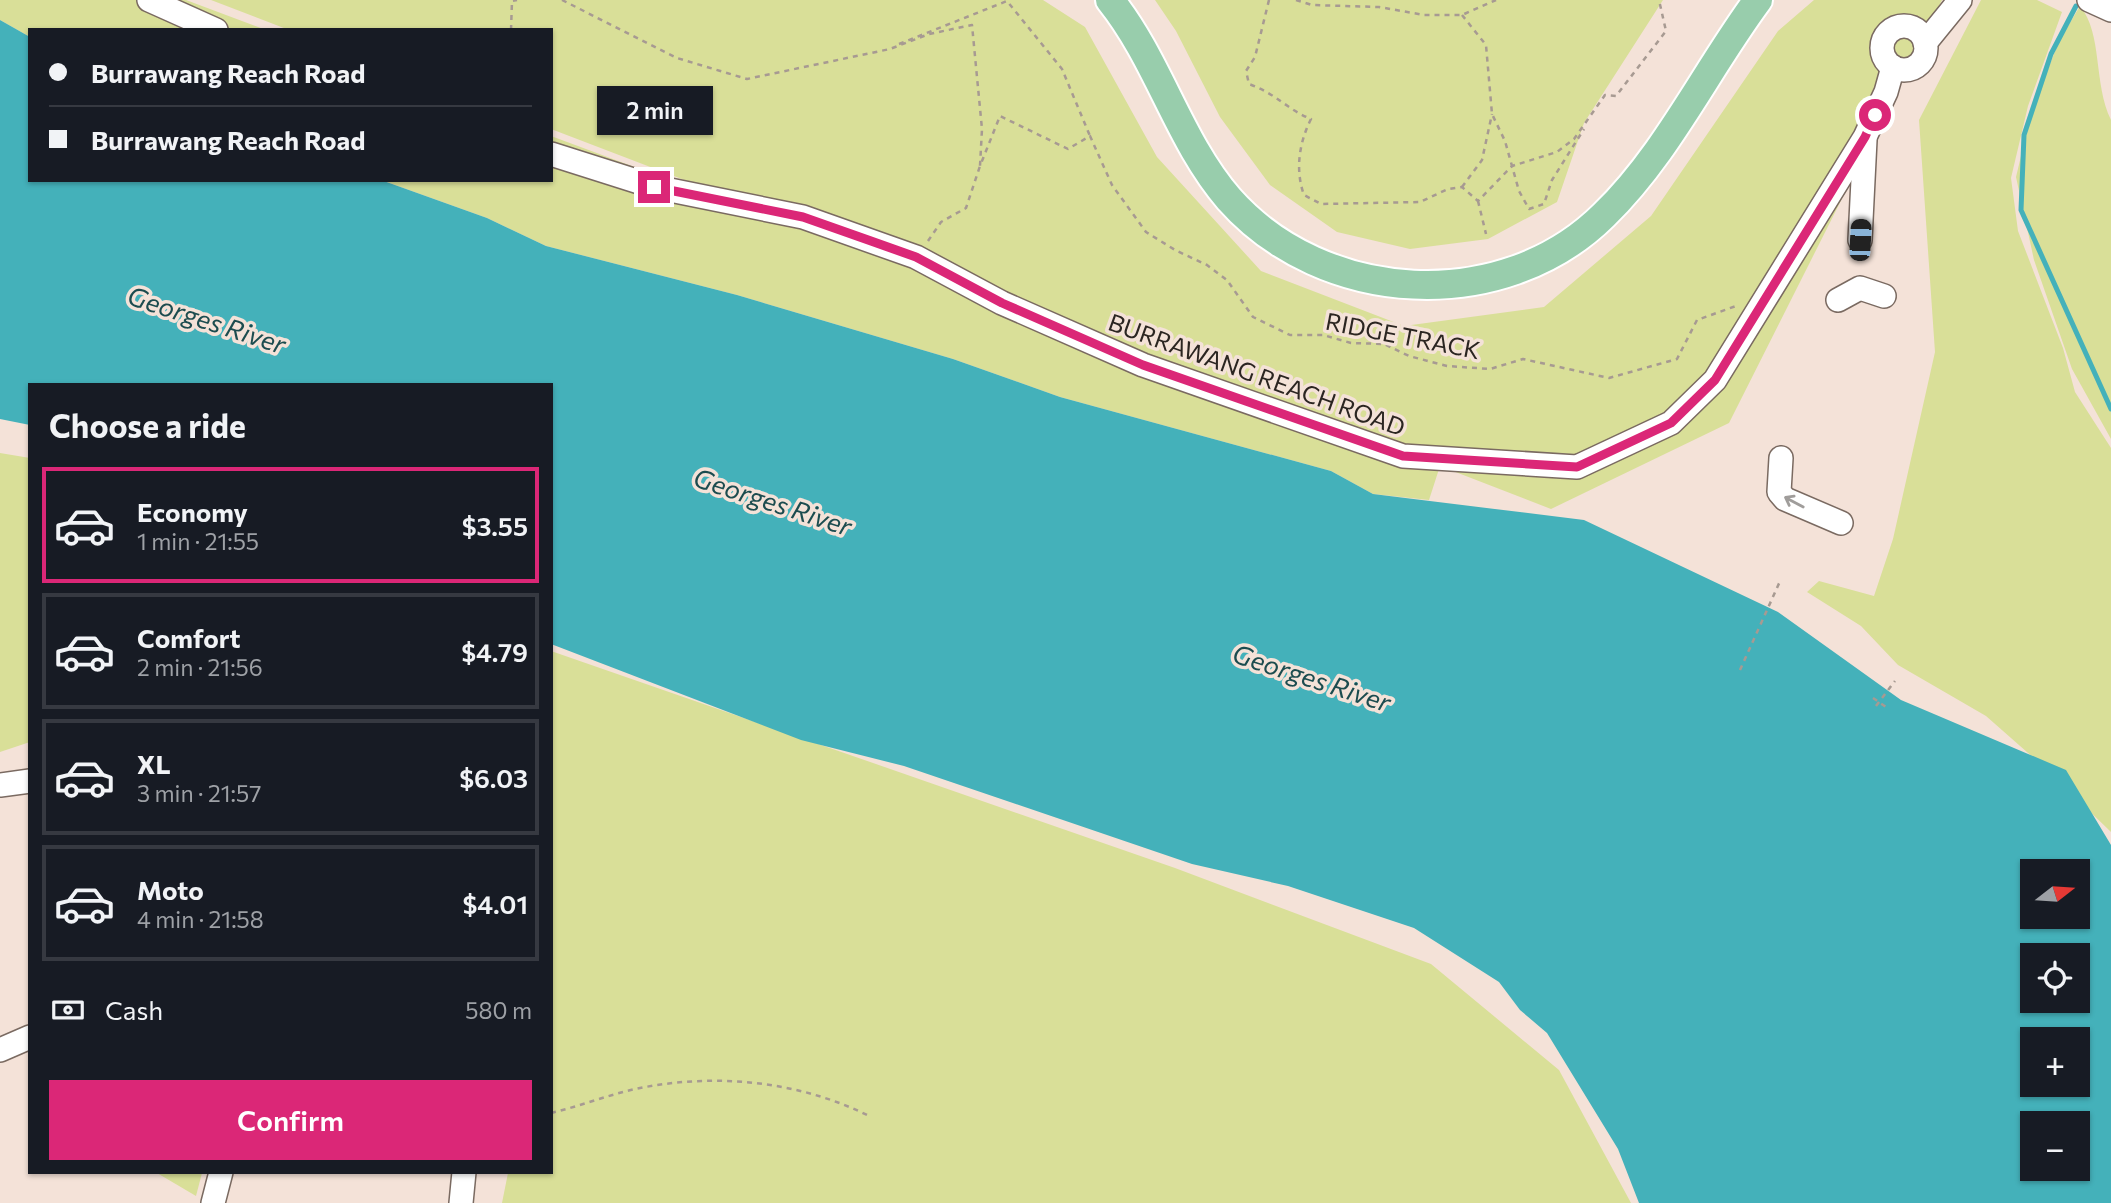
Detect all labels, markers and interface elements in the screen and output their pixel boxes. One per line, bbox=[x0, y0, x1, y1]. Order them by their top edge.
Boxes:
text: Burrawang Reach Road bbox=[91, 57, 365, 88]
callout: 2 min bbox=[596, 86, 712, 134]
text: 2 min bbox=[627, 96, 683, 124]
route start bbox=[1859, 99, 1891, 131]
text: Burrawang Reach Road bbox=[91, 124, 365, 155]
route end bbox=[638, 171, 670, 203]
car bbox=[1849, 218, 1872, 262]
water label: Georges River bbox=[124, 279, 291, 360]
street label: RIDGE TRACK bbox=[1323, 306, 1483, 364]
street label: BURRAWANG REACH ROAD bbox=[1105, 307, 1409, 441]
text: Choose a ride bbox=[49, 405, 246, 445]
water label: Georges River bbox=[690, 461, 857, 542]
icon: car bbox=[53, 494, 116, 557]
one-way arrow bbox=[1784, 495, 1804, 509]
text: Economy bbox=[137, 496, 248, 527]
text: $3.55 bbox=[462, 510, 528, 541]
text: 1 min · 21:55 bbox=[137, 527, 259, 555]
icon: car bbox=[53, 620, 116, 683]
text: Comfort bbox=[137, 622, 240, 653]
text: $4.79 bbox=[461, 636, 528, 667]
water label: Georges River bbox=[1229, 637, 1396, 718]
text: 2 min · 21:56 bbox=[137, 653, 263, 681]
icon: car bbox=[53, 746, 116, 809]
text: XL bbox=[137, 748, 171, 779]
text: $6.03 bbox=[459, 762, 528, 793]
text: 3 min · 21:57 bbox=[137, 779, 261, 807]
north arrow bbox=[2020, 859, 2090, 929]
map controls bbox=[2020, 859, 2090, 1181]
icon: car bbox=[53, 872, 116, 935]
text: Moto bbox=[137, 874, 204, 905]
text: $4.01 bbox=[463, 888, 528, 919]
text: 4 min · 21:58 bbox=[137, 905, 264, 933]
button: locate bbox=[2020, 943, 2090, 1013]
icon: cash bbox=[49, 991, 87, 1029]
text: Cash bbox=[105, 994, 163, 1025]
text: 580 m bbox=[465, 996, 532, 1024]
button: + bbox=[2020, 1027, 2090, 1097]
button: Confirm bbox=[49, 1080, 532, 1160]
button: − bbox=[2020, 1111, 2090, 1181]

